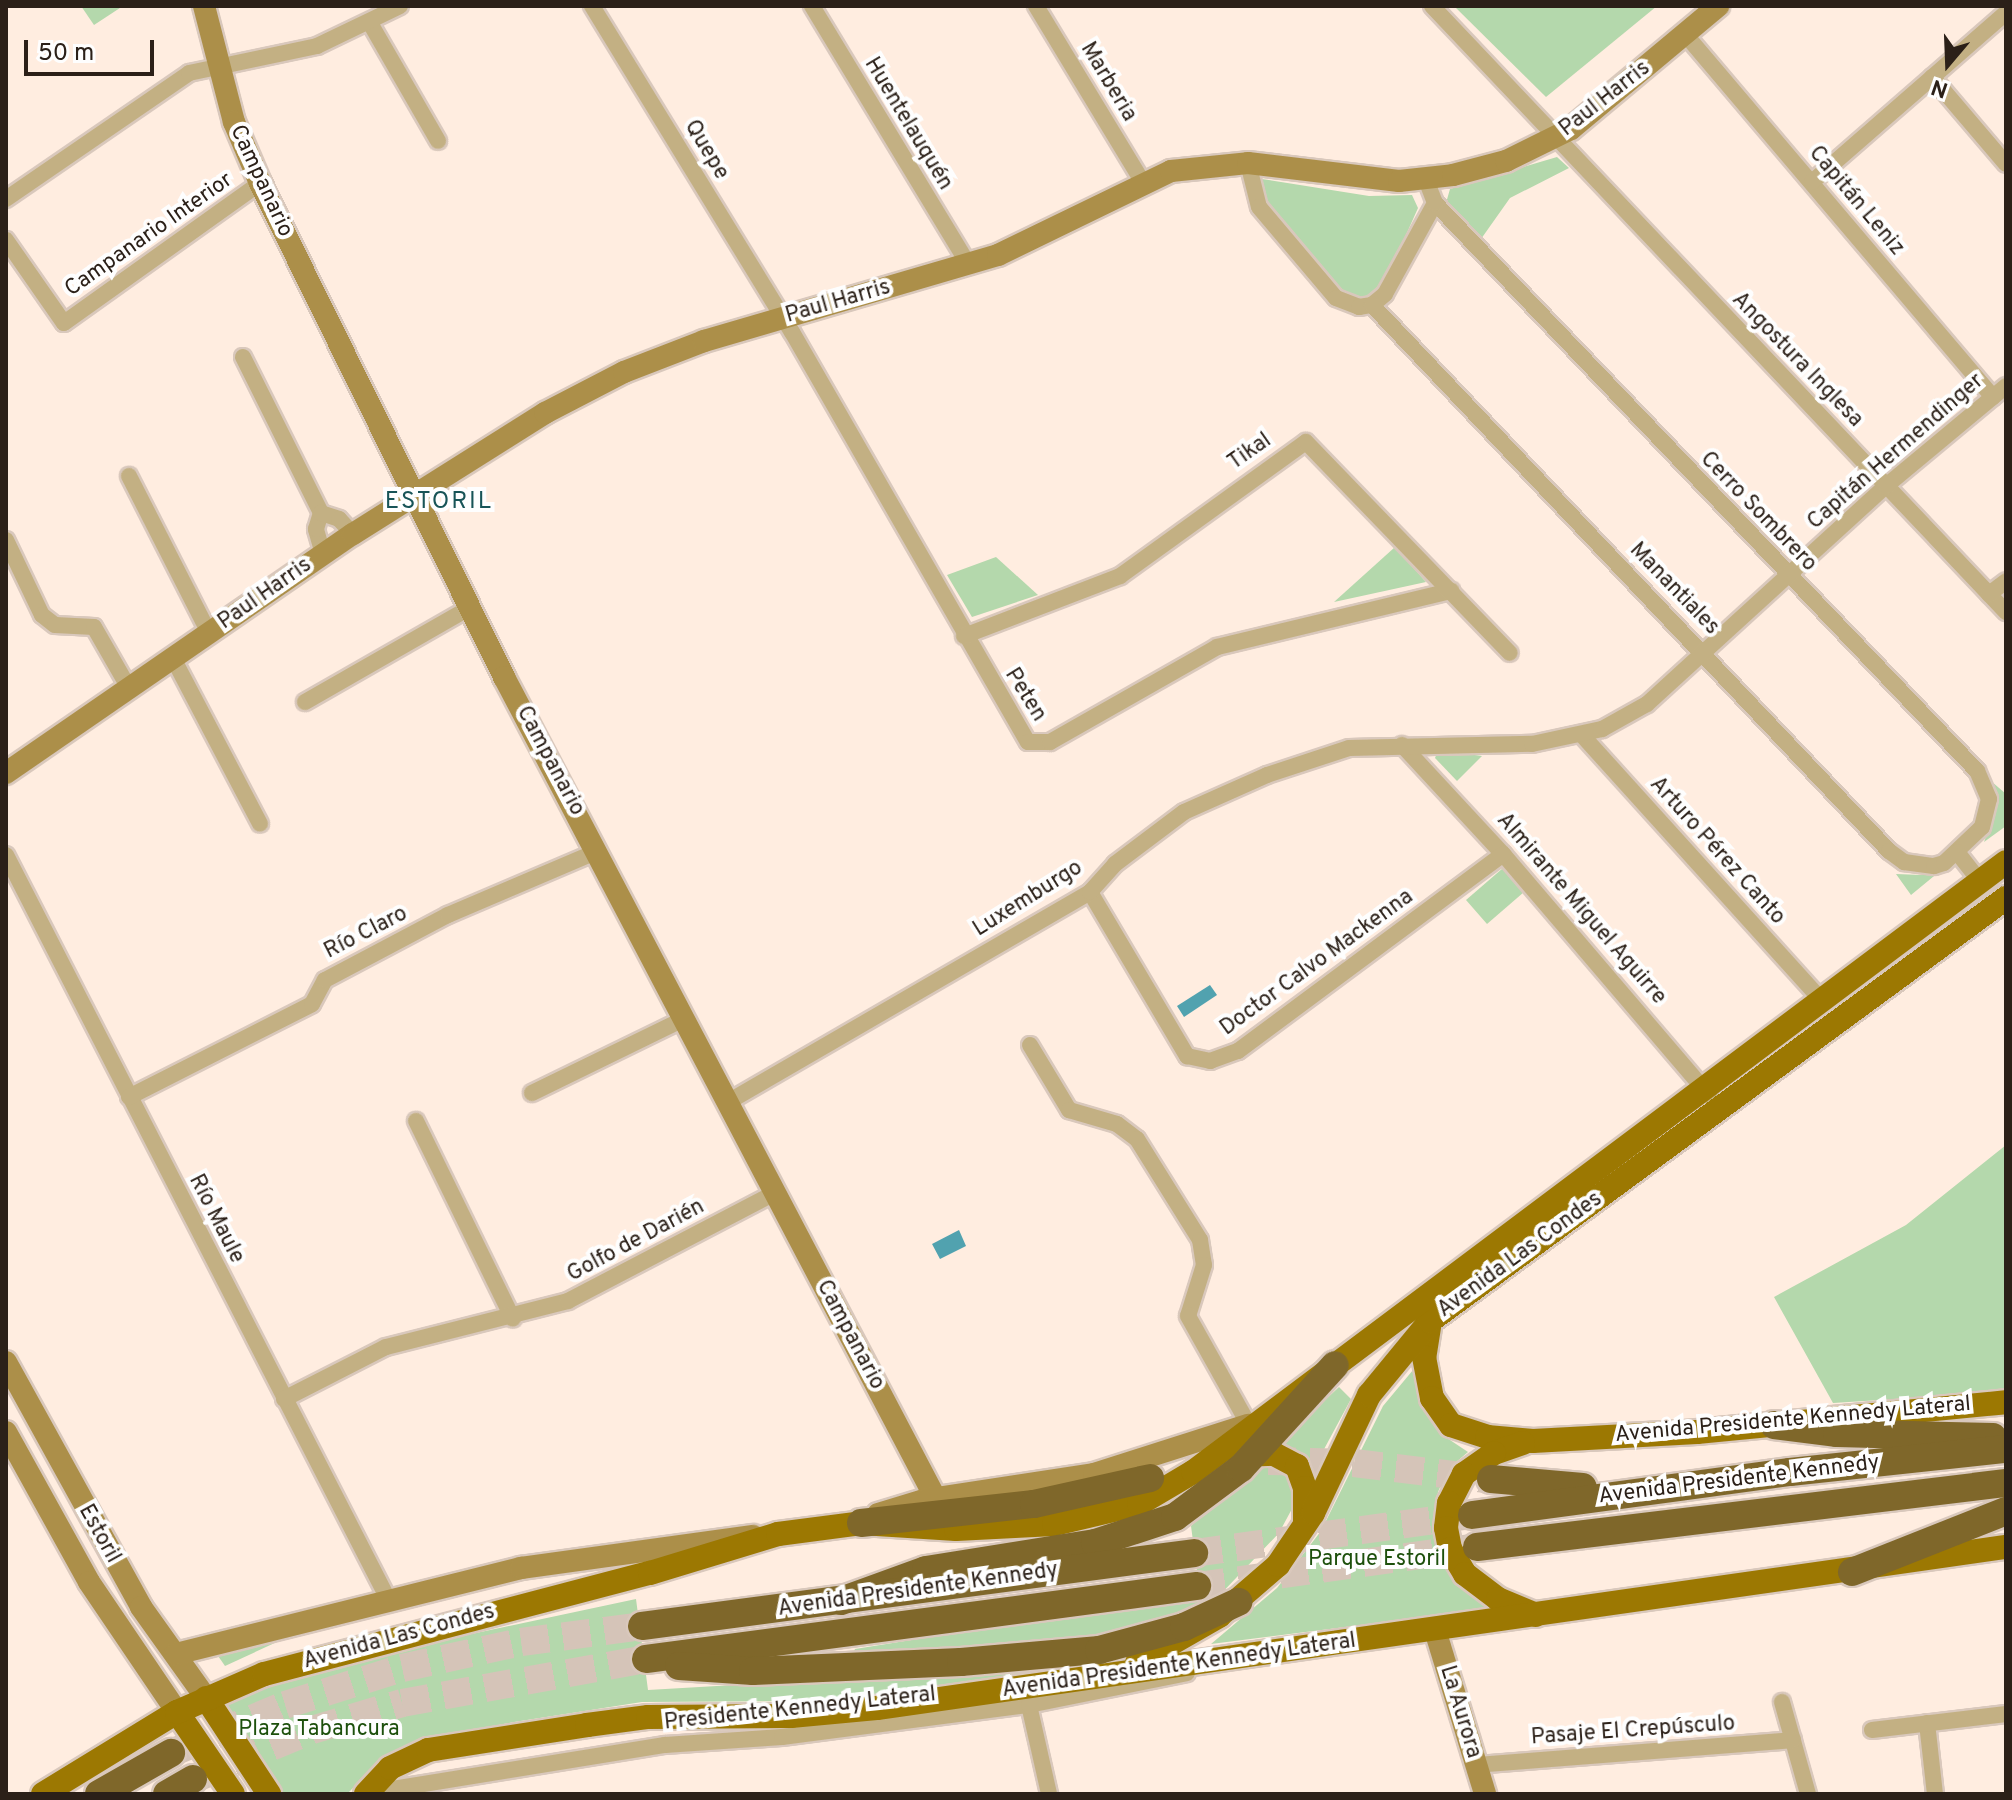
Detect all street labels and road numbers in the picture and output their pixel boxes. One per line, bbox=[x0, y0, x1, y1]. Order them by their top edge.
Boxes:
street label: Marberia bbox=[1074, 38, 1142, 126]
street label: Huentelauquén bbox=[858, 53, 958, 195]
street label: Paul Harris bbox=[1554, 55, 1656, 143]
street label: Quepe bbox=[678, 115, 734, 185]
street label: Campanario bbox=[224, 121, 298, 241]
street label: Capitán Leniz bbox=[1803, 141, 1909, 261]
street label: Campanario Interior bbox=[60, 167, 238, 303]
street label: Paul Harris bbox=[783, 274, 893, 330]
street label: Angostura Inglesa bbox=[1726, 287, 1868, 433]
street label: Capitán Hermendinger bbox=[1803, 368, 1989, 536]
street label: Tikal bbox=[1223, 428, 1277, 476]
street label: Cerro Sombrero bbox=[1694, 447, 1822, 577]
street label: Manantiales bbox=[1624, 537, 1724, 641]
street label: Paul Harris bbox=[213, 552, 317, 636]
street label: Peten bbox=[998, 663, 1052, 727]
street label: Campanario bbox=[510, 702, 590, 820]
street label: Arturo Pérez Canto bbox=[1644, 772, 1790, 930]
street label: Almirante Miguel Aguirre bbox=[1490, 807, 1672, 1011]
street label: Luxemburgo bbox=[969, 855, 1087, 943]
street label: Doctor Calvo Mackenna bbox=[1215, 884, 1419, 1042]
street label: Río Claro bbox=[320, 901, 412, 965]
street label: Río Maule bbox=[182, 1170, 250, 1268]
street label: Avenida Las Condes bbox=[1433, 1186, 1607, 1324]
street label: Golfo de Darién bbox=[563, 1194, 709, 1288]
street label: Campanario bbox=[810, 1276, 890, 1394]
street label: Avenida Presidente Kennedy Lateral bbox=[1614, 1391, 1972, 1449]
street label: Avenida Presidente Kennedy bbox=[1597, 1450, 1881, 1510]
street label: Estoril bbox=[72, 1500, 126, 1568]
street label: Avenida Presidente Kennedy bbox=[776, 1557, 1060, 1623]
street label: Avenida Las Condes bbox=[300, 1599, 498, 1675]
street label: Avenida Presidente Kennedy Lateral bbox=[1000, 1628, 1358, 1704]
street label: La Aurora bbox=[1433, 1662, 1487, 1762]
street label: Presidente Kennedy Lateral bbox=[663, 1682, 937, 1736]
street label: Pasaje El Crepúsculo bbox=[1530, 1711, 1736, 1751]

